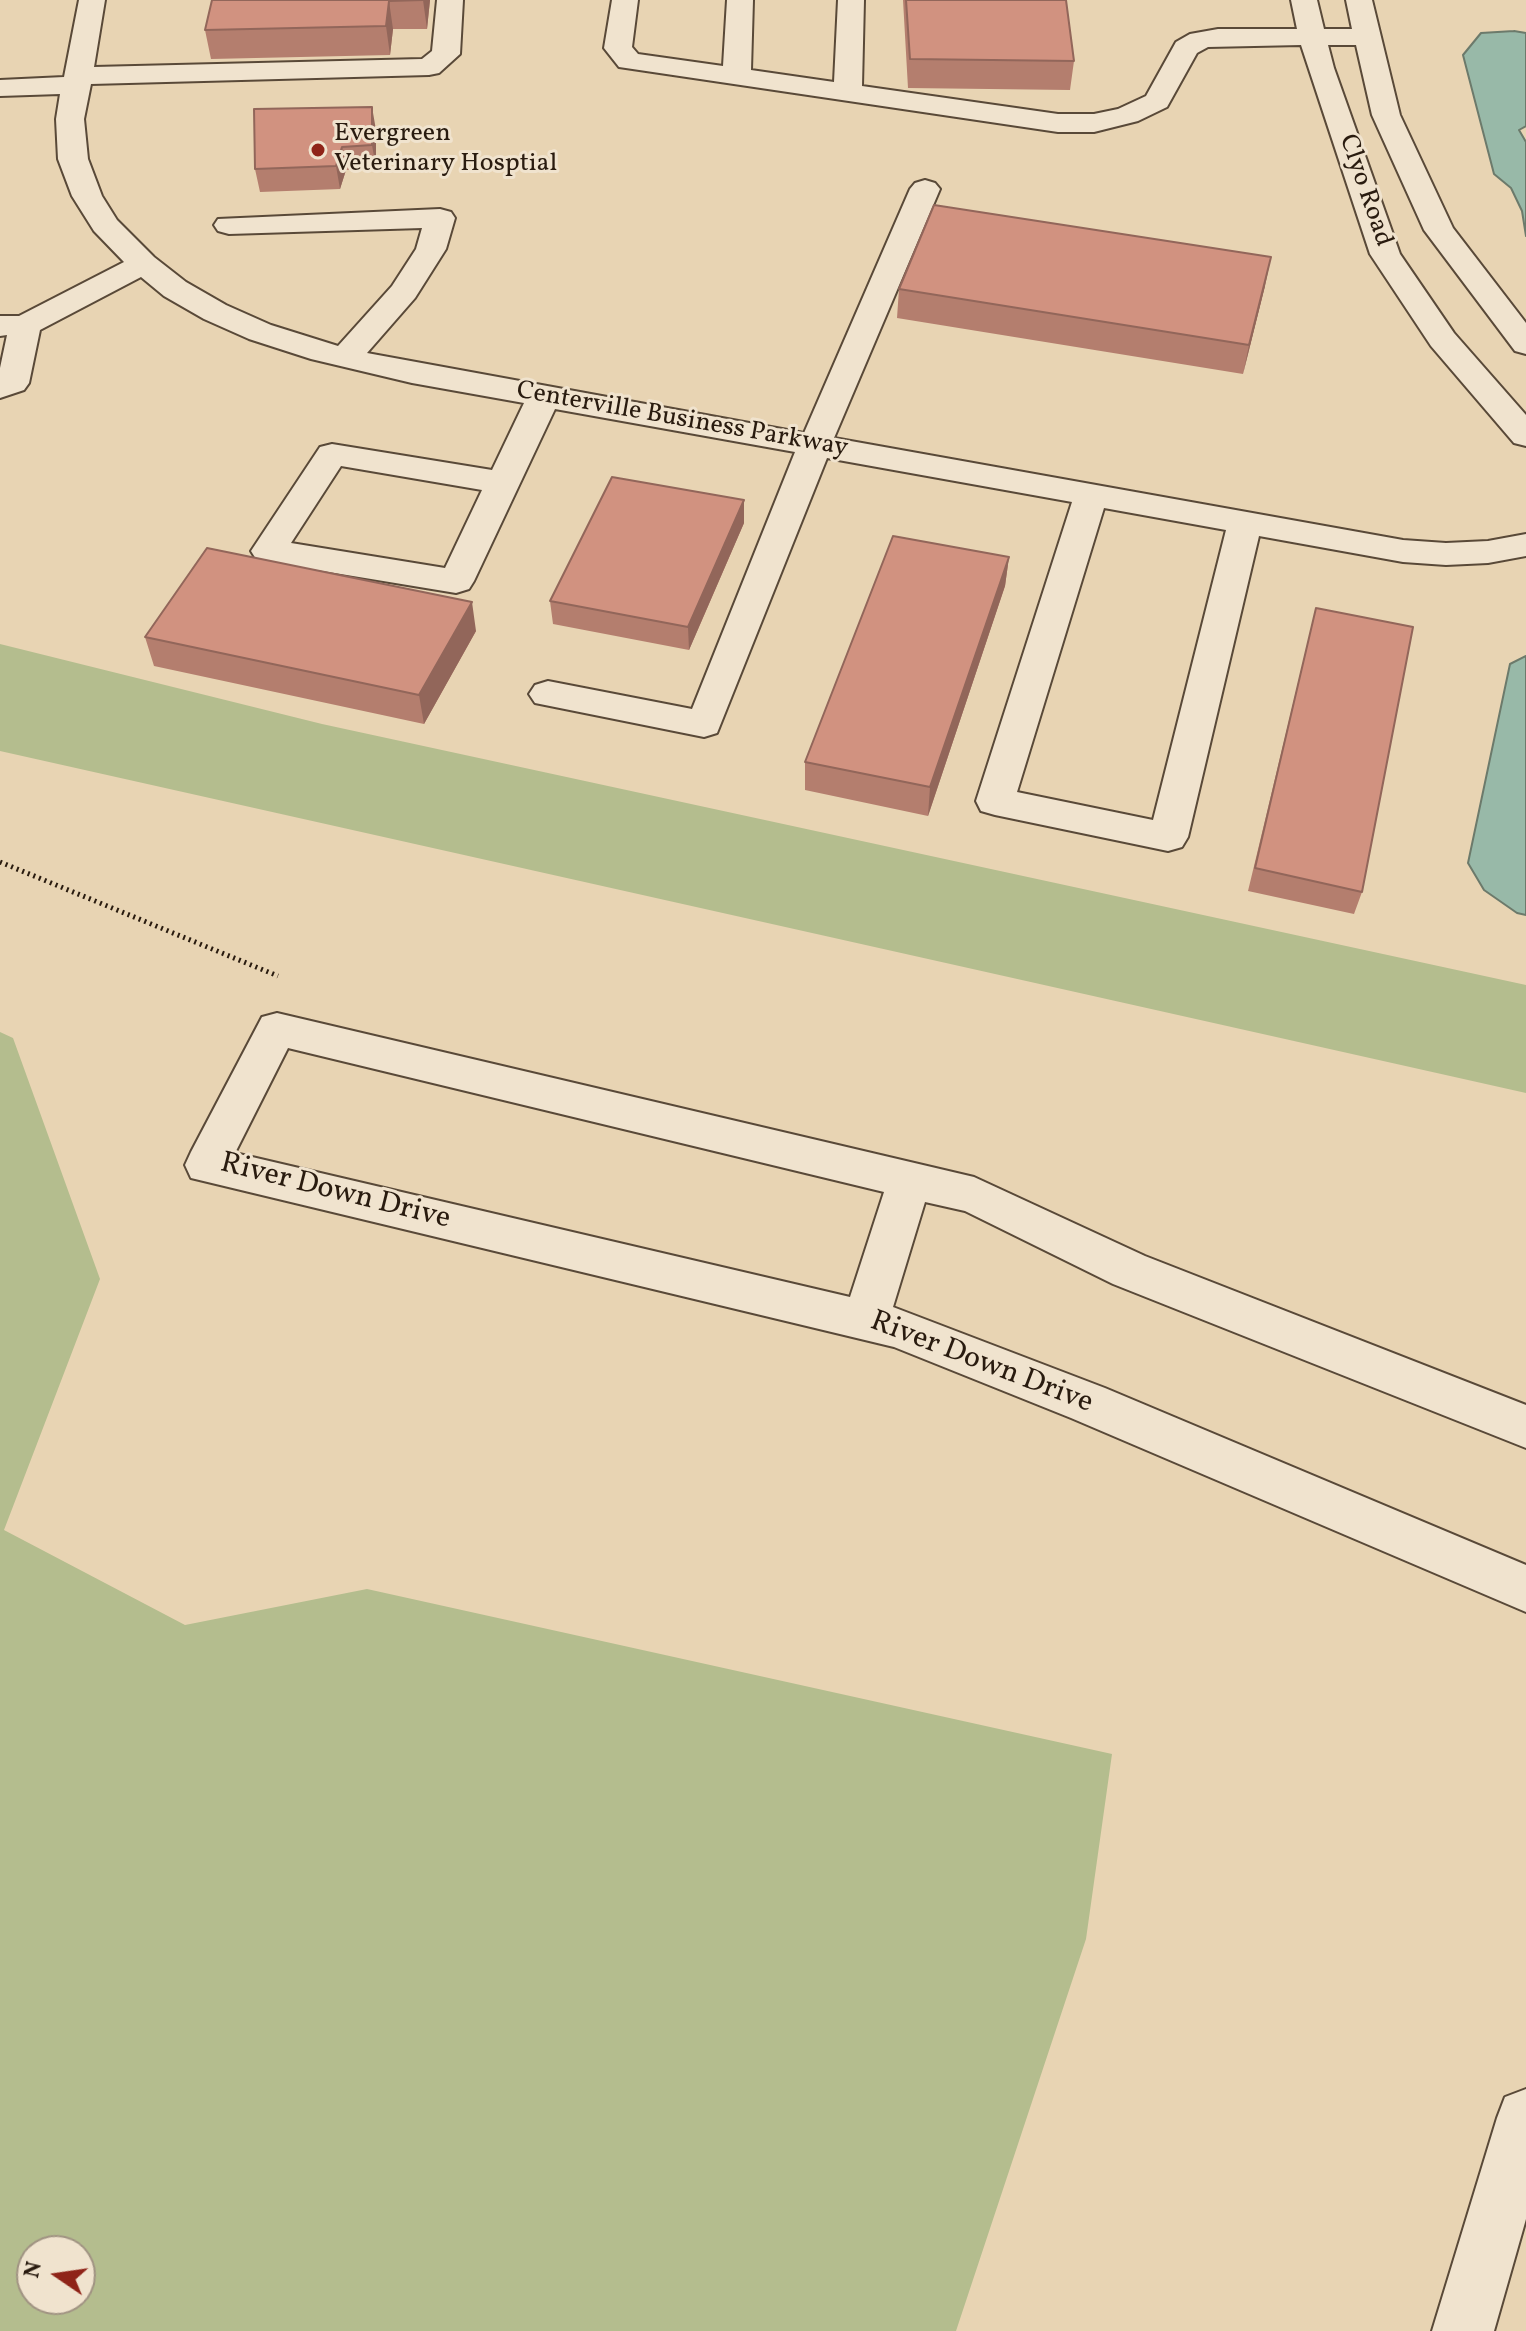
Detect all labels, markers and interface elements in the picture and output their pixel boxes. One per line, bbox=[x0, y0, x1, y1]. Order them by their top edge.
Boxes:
place label: Evergreen Veterinary Hosptial bbox=[334, 119, 557, 180]
street label: Clyo Road bbox=[1330, 131, 1398, 251]
marker: Evergreen Veterinary Hosptial bbox=[309, 141, 327, 159]
street label: Centerville Business Parkway bbox=[514, 376, 850, 466]
street label: River Down Drive bbox=[216, 1147, 454, 1239]
street label: River Down Drive bbox=[864, 1305, 1098, 1423]
north arrow bbox=[16, 2235, 96, 2315]
text: N bbox=[17, 2259, 51, 2281]

